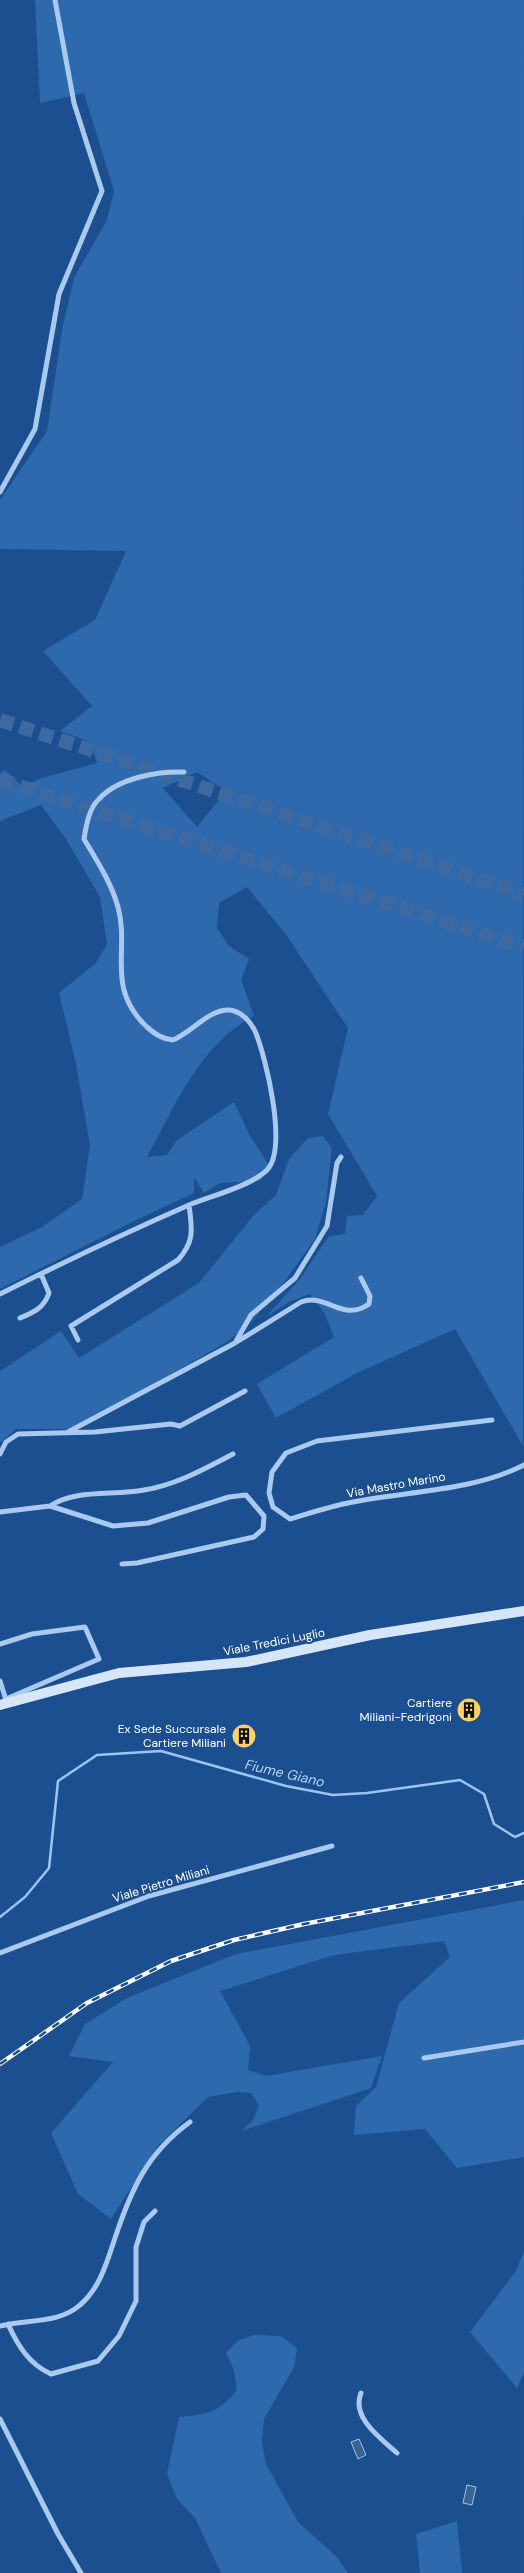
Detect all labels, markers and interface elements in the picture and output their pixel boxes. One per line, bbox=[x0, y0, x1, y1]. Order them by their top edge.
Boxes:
street label: Via Mastro Marino bbox=[345, 1468, 447, 1502]
street label: Viale Tredici Luglio bbox=[222, 1624, 326, 1660]
place label: Cartiere Miliani-Fedrigoni bbox=[360, 1695, 452, 1725]
building icon: Cartiere Miliani-Fedrigoni bbox=[456, 1697, 482, 1723]
place label: Ex Sede Succursale Cartiere Miliani bbox=[118, 1721, 226, 1751]
building icon: Ex Sede Succursale Cartiere Miliani bbox=[231, 1723, 257, 1749]
water label: Fiume Giano bbox=[243, 1755, 327, 1791]
street label: Viale Pietro Miliani bbox=[111, 1862, 212, 1906]

